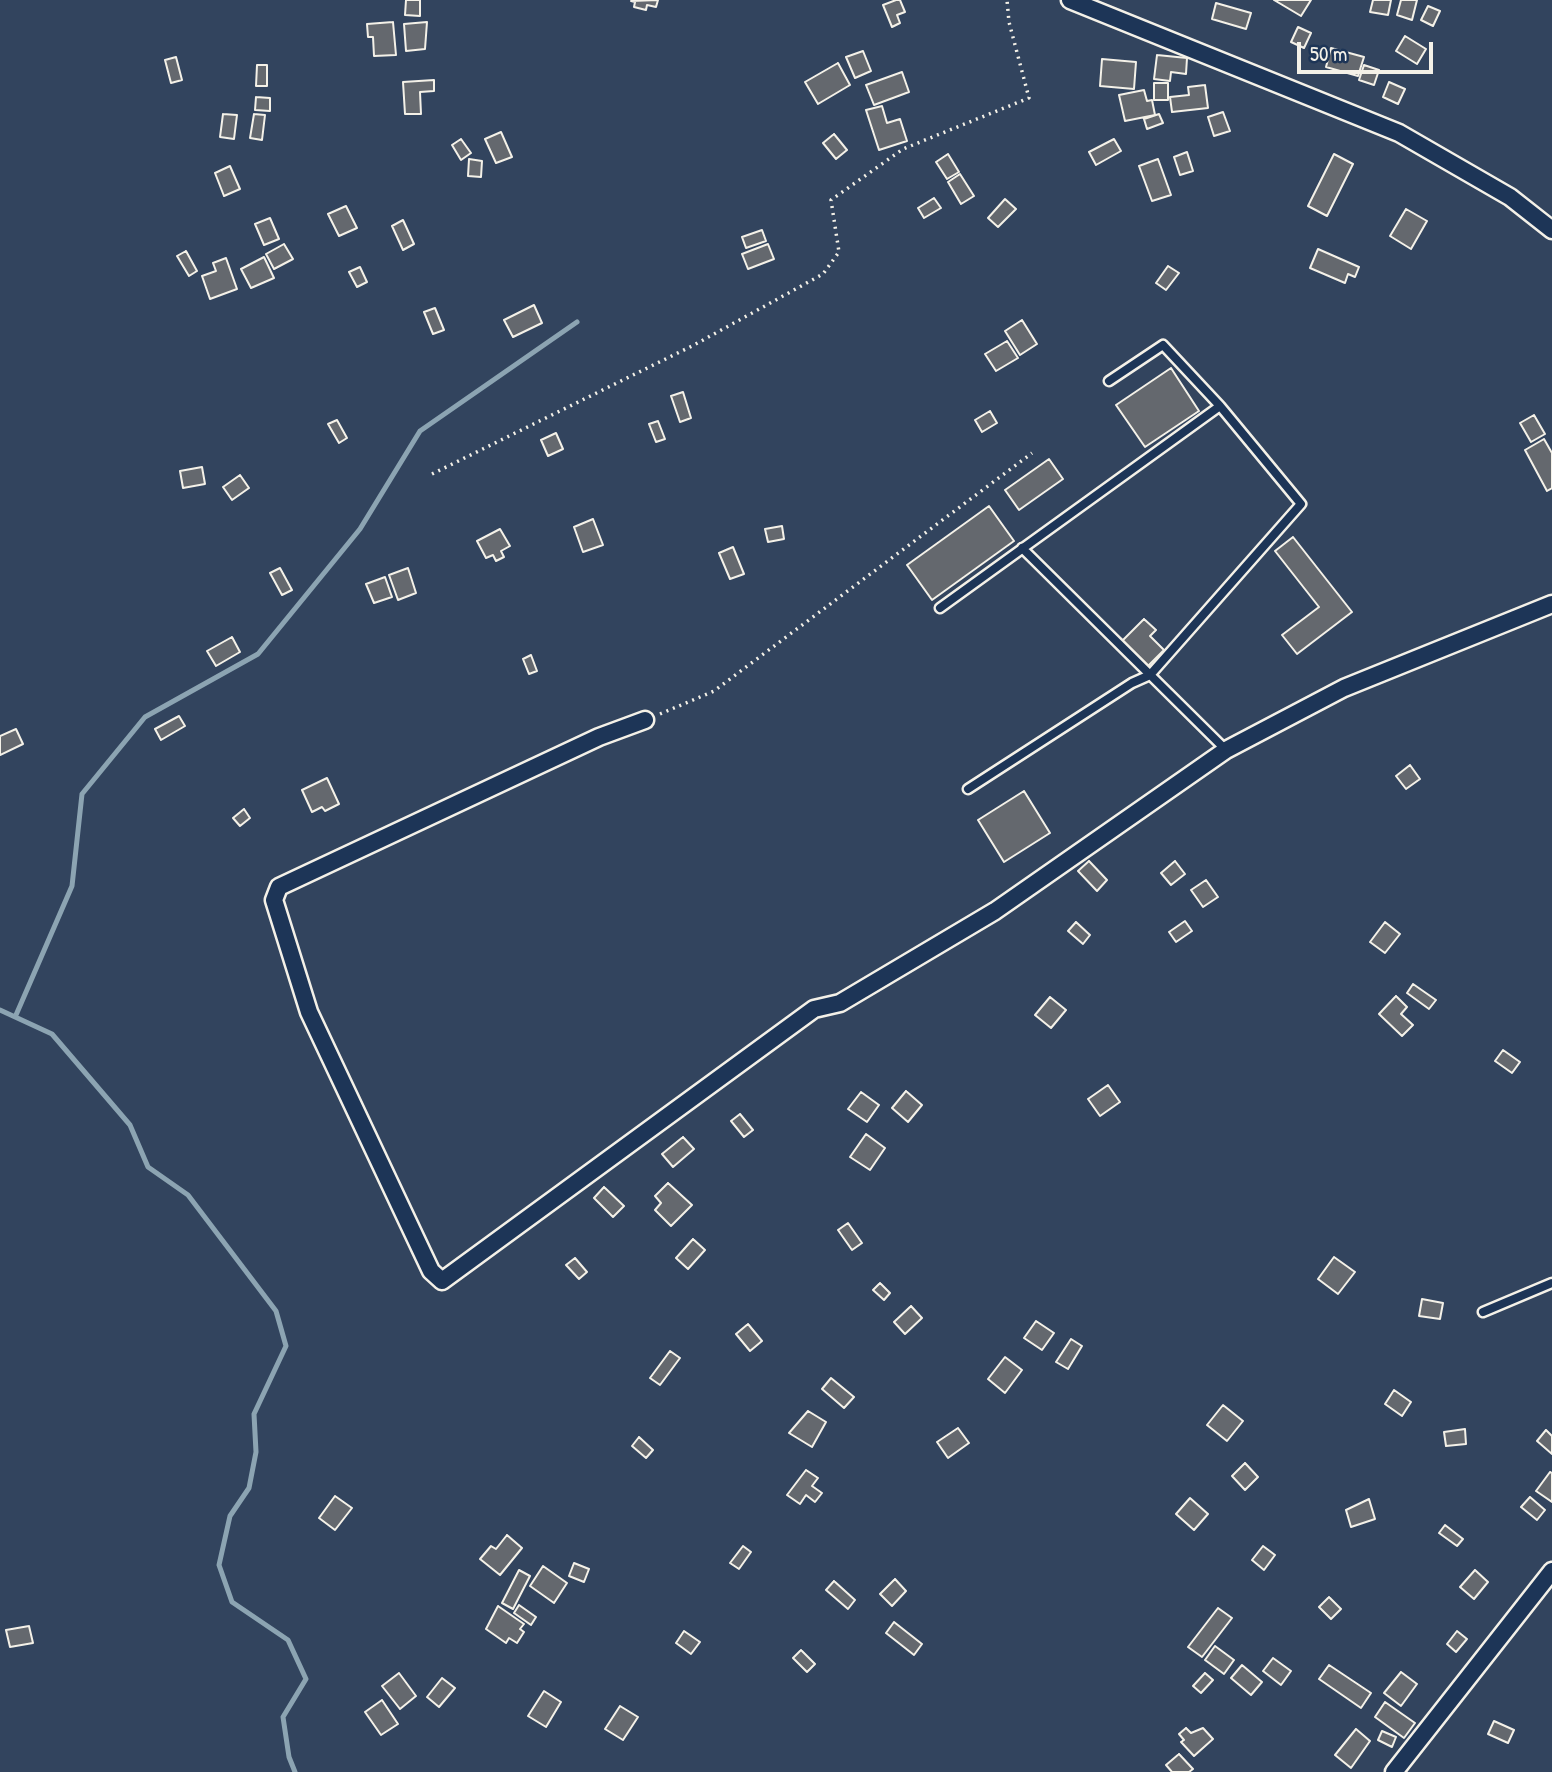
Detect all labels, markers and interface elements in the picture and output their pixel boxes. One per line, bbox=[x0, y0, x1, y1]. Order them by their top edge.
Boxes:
scale bar bbox=[1300, 28, 1436, 72]
text: 50 m bbox=[1310, 39, 1347, 68]

